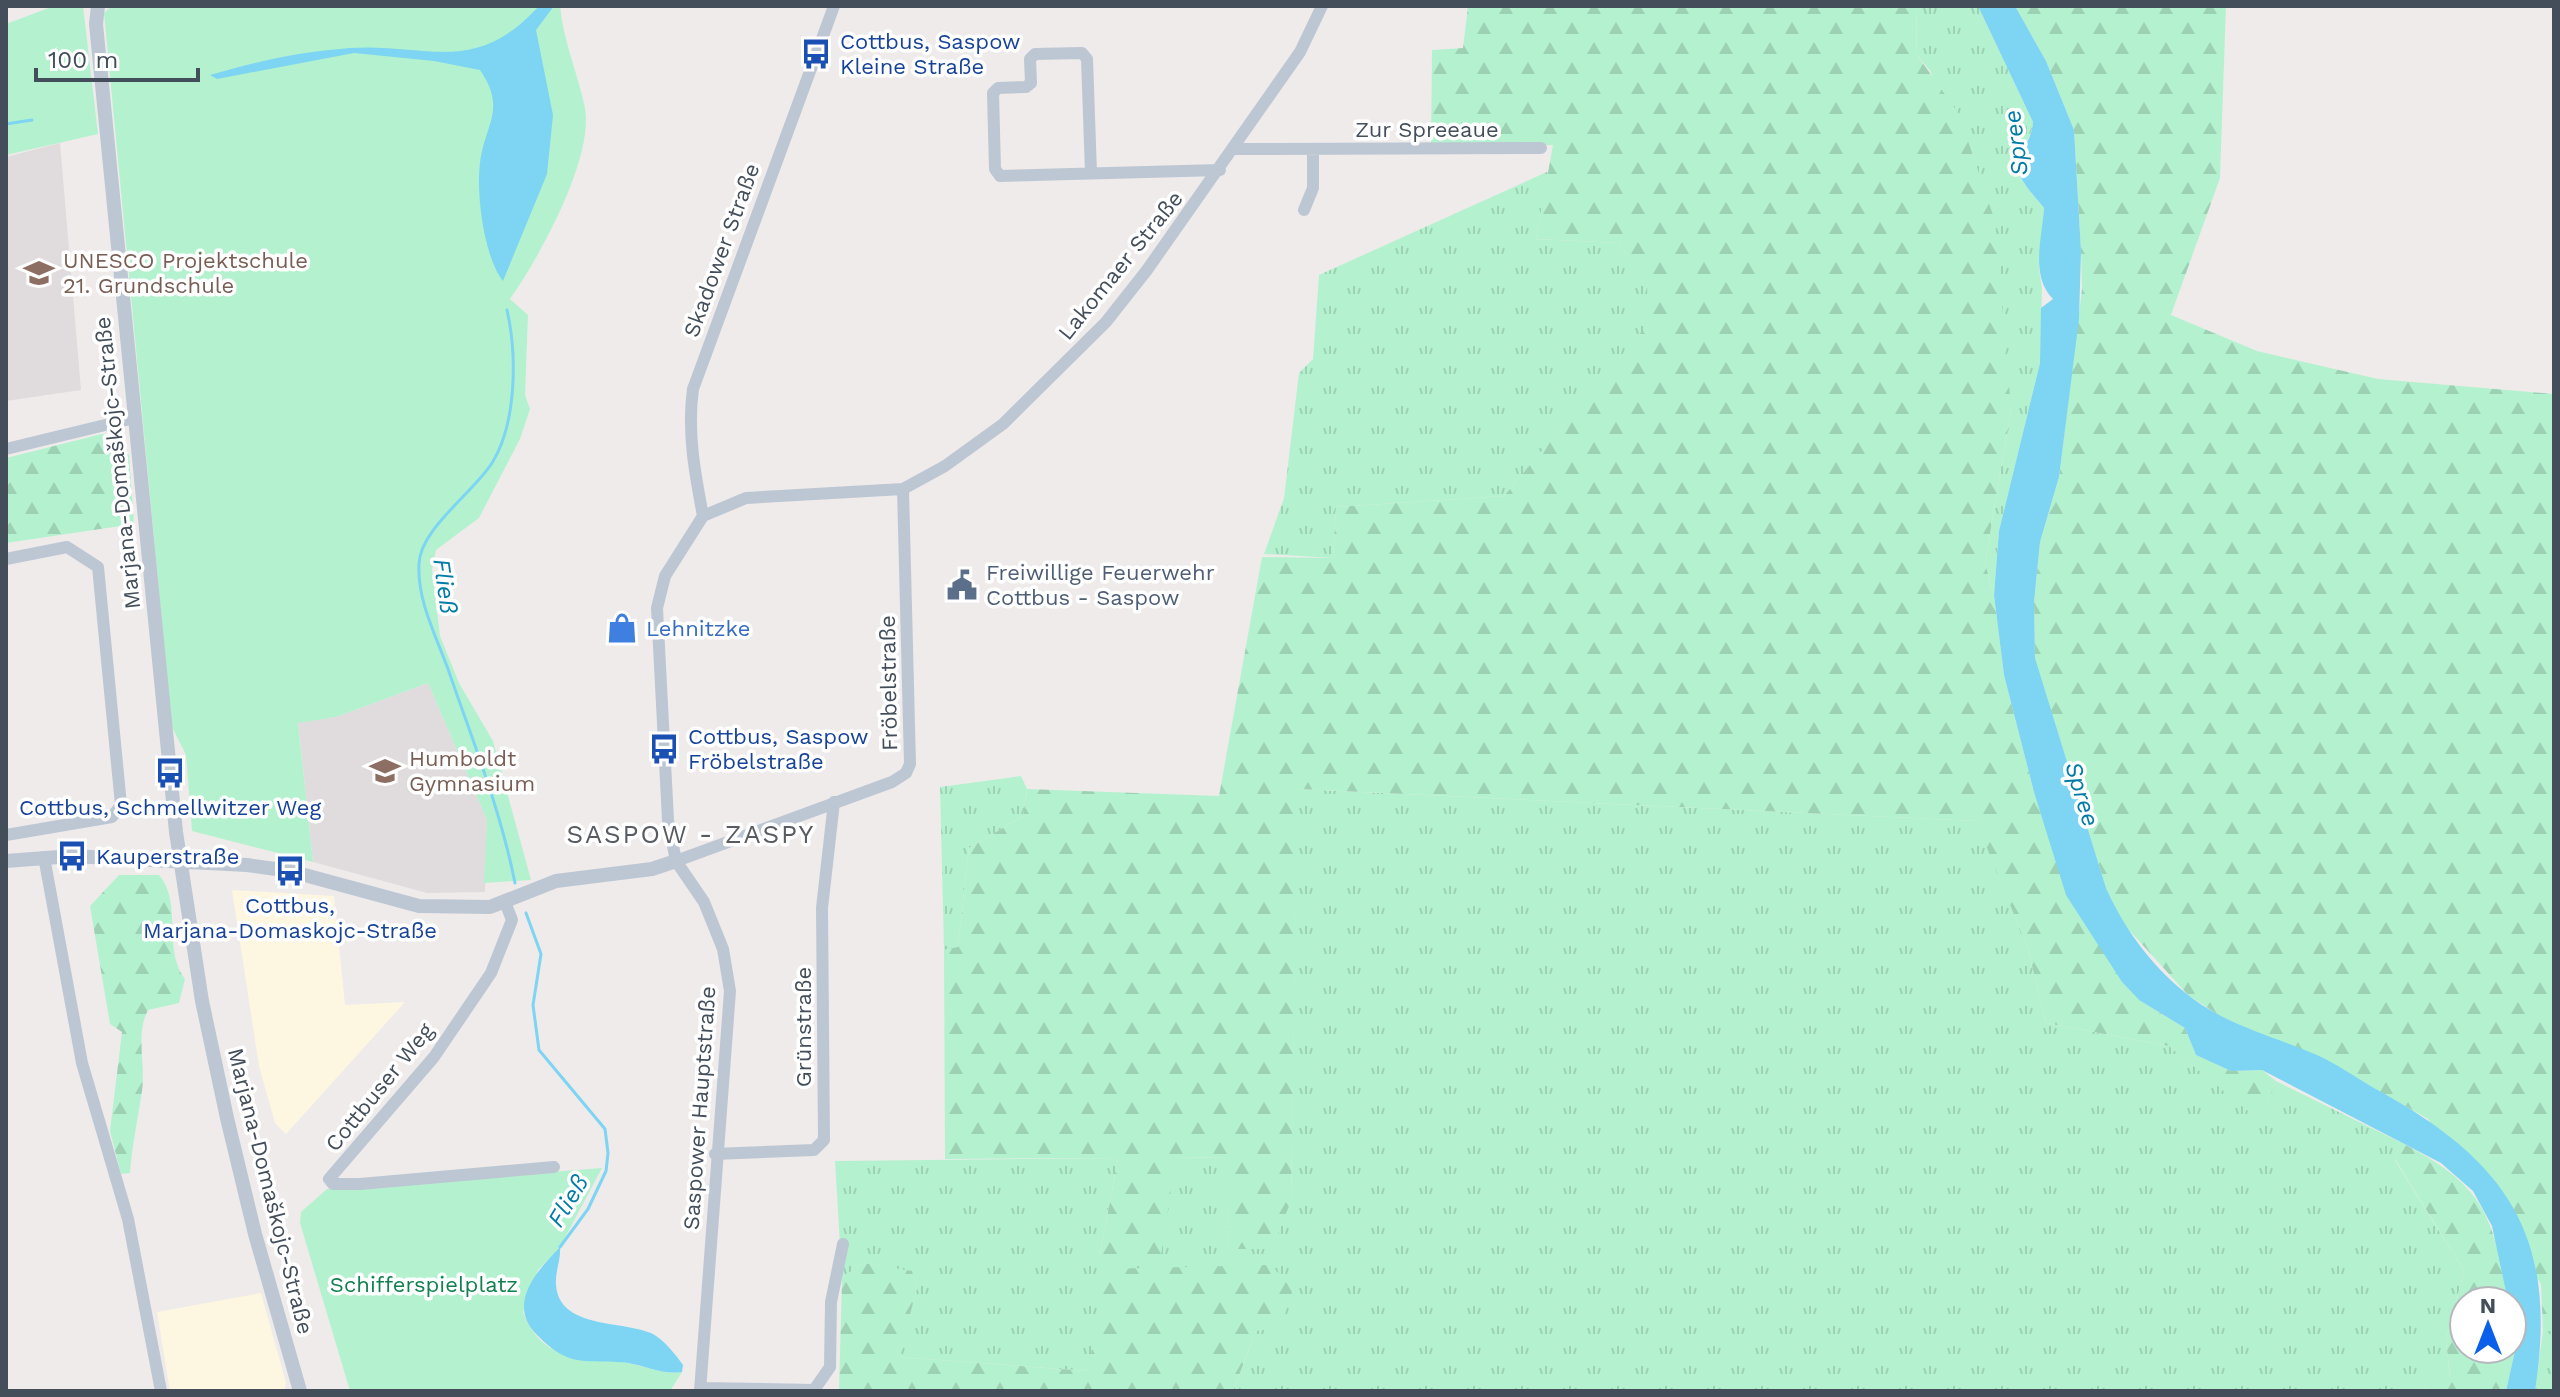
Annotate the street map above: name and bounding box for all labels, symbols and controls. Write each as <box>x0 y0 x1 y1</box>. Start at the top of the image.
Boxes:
place label: Cottbus, Saspow Kleine Straße <box>840 29 1020 79</box>
scale bar <box>36 32 198 82</box>
bus stop icon: Cottbus, Saspow Kleine Straße <box>799 37 833 71</box>
text: 100 m <box>48 46 118 74</box>
water label: Spree <box>1998 108 2034 178</box>
street label: Zur Spreeaue <box>1355 117 1499 142</box>
street label: Skadower Straße <box>678 160 764 340</box>
street label: Lakomaer Straße <box>1053 186 1188 345</box>
place label: UNESCO Projektschule 21. Grundschule <box>63 248 308 298</box>
school or university icon: UNESCO Projektschule 21. Grundschule <box>22 256 56 290</box>
street label: Marjana-Domaškojc-Straße <box>90 316 145 610</box>
water label: Fließ <box>427 557 463 615</box>
place label: Freiwillige Feuerwehr Cottbus - Saspow <box>986 560 1215 610</box>
public building icon: Freiwillige Feuerwehr Cottbus - Saspow <box>945 568 979 602</box>
shop icon: Lehnitzke <box>605 611 639 645</box>
street label: Fröbelstraße <box>875 615 902 751</box>
place label: Lehnitzke <box>646 616 750 641</box>
place label: Cottbus, Saspow Fröbelstraße <box>688 724 868 774</box>
bus stop icon: Cottbus, Saspow Fröbelstraße <box>647 732 681 766</box>
place label: Humboldt Gymnasium <box>409 746 535 796</box>
school or university icon: Humboldt Gymnasium <box>368 754 402 788</box>
bus stop icon: Cottbus, Schmellwitzer Weg <box>153 756 187 790</box>
water label: Spree <box>2059 758 2105 830</box>
place label: Cottbus, Schmellwitzer Weg <box>19 795 321 820</box>
district label: SASPOW - ZASPY <box>567 819 815 849</box>
bus stop icon: Kauperstraße <box>55 839 89 873</box>
place label: Kauperstraße <box>96 844 239 869</box>
bus stop icon: Cottbus, Marjana-Domaskojc-Straße <box>273 854 307 888</box>
place label: Cottbus, Marjana-Domaskojc-Straße <box>143 893 437 943</box>
street label: Grünstraße <box>791 967 816 1087</box>
street label: Saspower Hauptstraße <box>679 985 720 1231</box>
street label: Cottbuser Weg <box>320 1018 439 1156</box>
street label: Marjana-Domaškojc-Straße <box>223 1046 318 1337</box>
water label: Fließ <box>542 1170 594 1232</box>
park label: Schifferspielplatz <box>330 1272 518 1297</box>
north arrow <box>2448 1285 2528 1365</box>
text: N <box>2480 1293 2496 1318</box>

